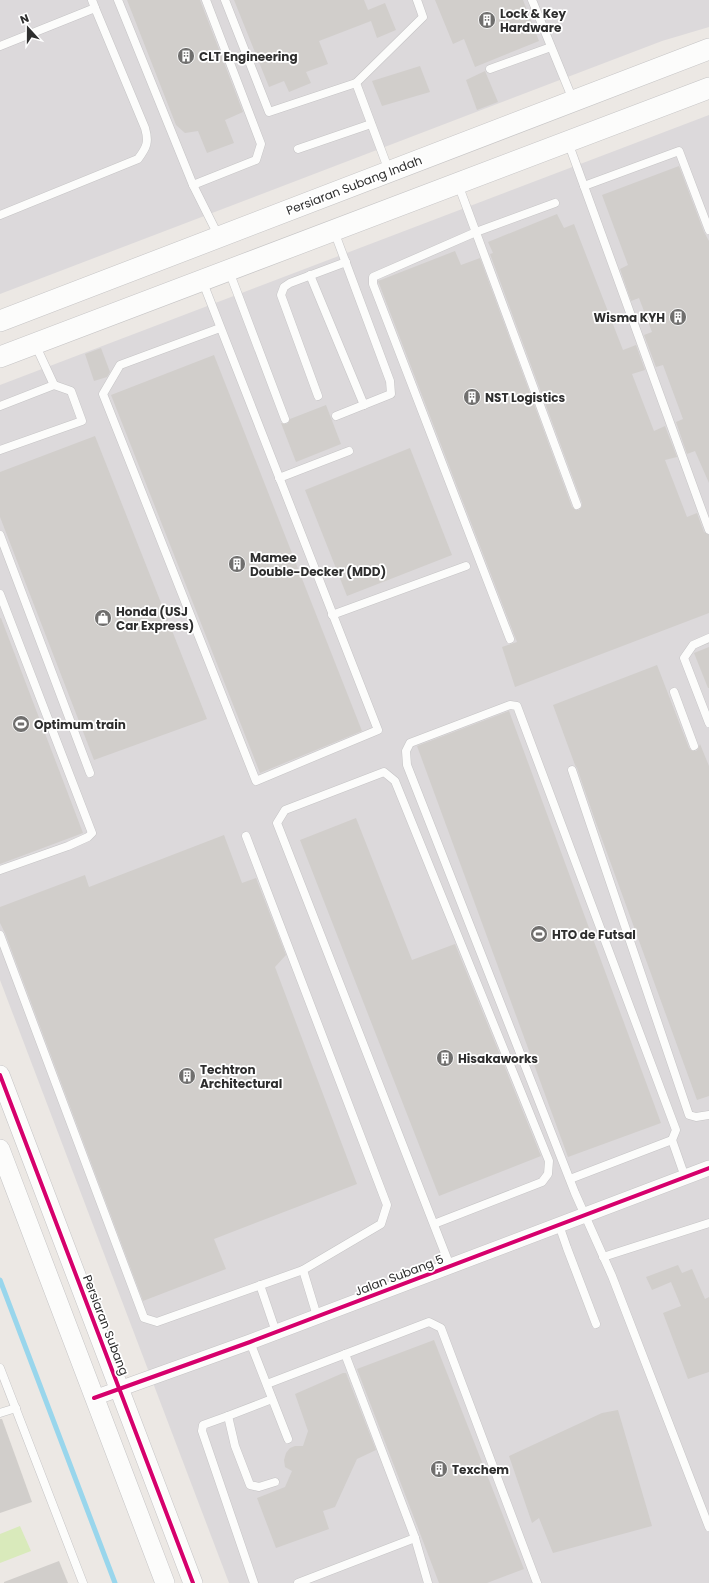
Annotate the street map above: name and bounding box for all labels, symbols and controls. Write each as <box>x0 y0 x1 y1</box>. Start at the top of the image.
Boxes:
place label: Lock & Key Hardware <box>500 5 566 36</box>
north arrow <box>8 8 48 48</box>
text: N <box>18 10 31 28</box>
building icon: Lock & Key Hardware <box>477 10 497 30</box>
building icon: CLT Engineering <box>176 46 196 66</box>
place label: CLT Engineering <box>199 48 298 65</box>
street label: Persiaran Subang Indah <box>284 151 424 219</box>
building icon: Wisma KYH <box>668 307 688 327</box>
place label: Wisma KYH <box>594 309 665 326</box>
building icon: NST Logistics <box>462 387 482 407</box>
place label: NST Logistics <box>485 389 565 406</box>
place label: Mamee Double-Decker (MDD) <box>250 549 386 580</box>
building icon: Mamee Double-Decker (MDD) <box>227 554 247 574</box>
place label: Honda (USJ Car Express) <box>116 603 194 634</box>
shop icon: Honda (USJ Car Express) <box>93 608 113 628</box>
sports icon: Optimum train <box>11 714 31 734</box>
place label: Optimum train <box>34 716 126 733</box>
sports icon: HTO de Futsal <box>529 924 549 944</box>
place label: HTO de Futsal <box>552 926 636 943</box>
building icon: Hisakaworks <box>435 1048 455 1068</box>
place label: Hisakaworks <box>458 1050 538 1067</box>
place label: Techtron Architectural <box>200 1061 282 1092</box>
building icon: Techtron Architectural <box>177 1066 197 1086</box>
street label: Jalan Subang 5 <box>352 1250 446 1300</box>
street label: Persiaran Subang <box>79 1272 133 1378</box>
building icon: Texchem <box>429 1459 449 1479</box>
place label: Texchem <box>452 1461 509 1478</box>

